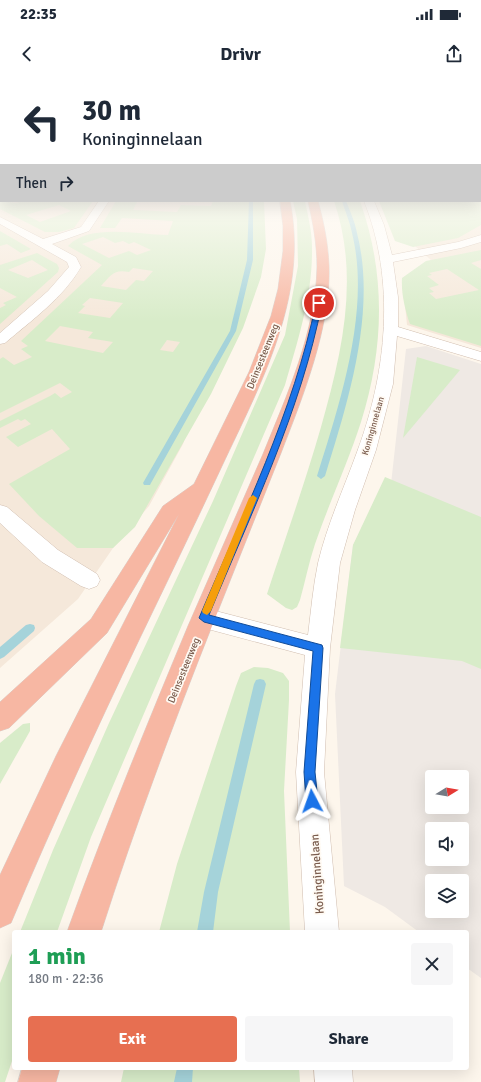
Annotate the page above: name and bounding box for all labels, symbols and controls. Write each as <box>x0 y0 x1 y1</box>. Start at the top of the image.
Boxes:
text: 22:35 <box>20 5 57 23</box>
icon: back <box>16 43 38 65</box>
text: Drivr <box>220 43 261 65</box>
icon: share <box>443 43 465 65</box>
text: 30 m <box>82 94 141 128</box>
icon: left <box>16 96 68 148</box>
text: Koninginnelaan <box>82 128 203 150</box>
icon: right <box>55 172 77 194</box>
text: Then <box>16 174 47 192</box>
pin <box>302 286 336 320</box>
icon: arrive <box>308 292 330 314</box>
street label: Deinsesteenweg <box>244 322 282 391</box>
street label: Koninginnelaan <box>360 396 387 457</box>
street label: Deinsesteenweg <box>165 636 203 705</box>
north arrow <box>425 770 469 814</box>
map controls <box>425 770 469 918</box>
position arrow <box>291 780 333 822</box>
button: sound <box>425 822 469 866</box>
street label: Koninginnelaan <box>307 833 328 915</box>
button: layers <box>425 874 469 918</box>
text: 1 min <box>28 941 86 971</box>
button: close <box>411 943 453 985</box>
text: 180 m · 22:36 <box>28 971 104 987</box>
button: Exit <box>28 1016 237 1062</box>
button: Share <box>245 1016 453 1062</box>

